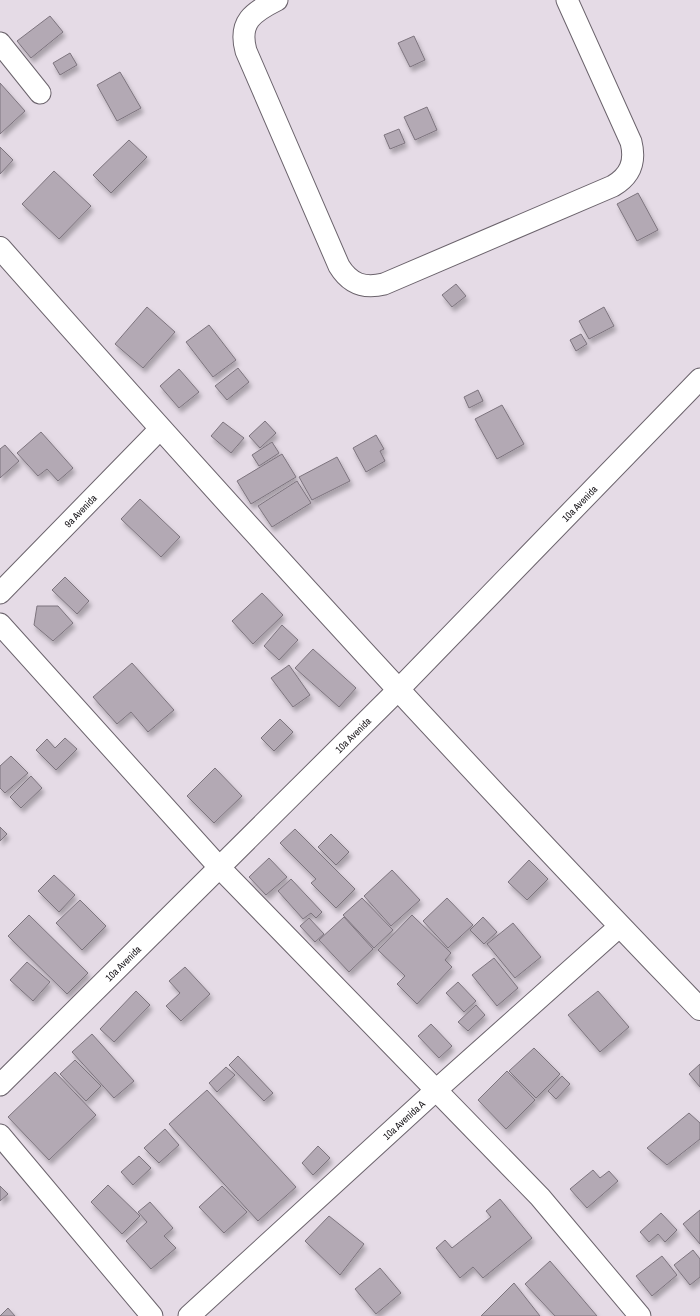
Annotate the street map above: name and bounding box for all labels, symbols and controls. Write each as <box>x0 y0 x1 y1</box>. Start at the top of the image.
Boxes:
street label: 10a Avenida <box>559 482 600 524</box>
street label: 9a Avenida <box>61 491 100 530</box>
street label: 10a Avenida <box>332 714 374 756</box>
street label: 10a Avenida <box>102 942 144 984</box>
street label: 10a Avenida A <box>380 1097 428 1142</box>

